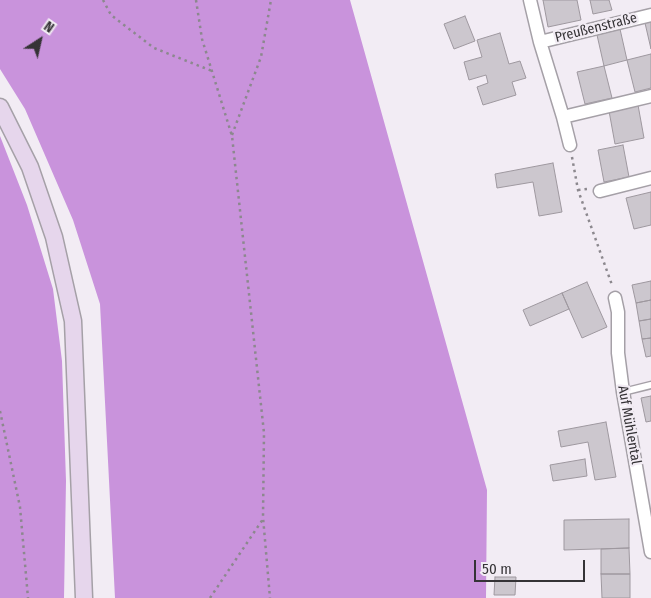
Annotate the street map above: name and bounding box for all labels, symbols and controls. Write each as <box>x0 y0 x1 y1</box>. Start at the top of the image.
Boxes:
street label: Preußenstraße <box>553 10 639 46</box>
north arrow <box>15 15 65 65</box>
text: N <box>41 18 57 37</box>
street label: Auf Mühlental <box>614 384 644 466</box>
scale bar <box>476 550 587 582</box>
text: 50 m <box>482 560 512 578</box>

